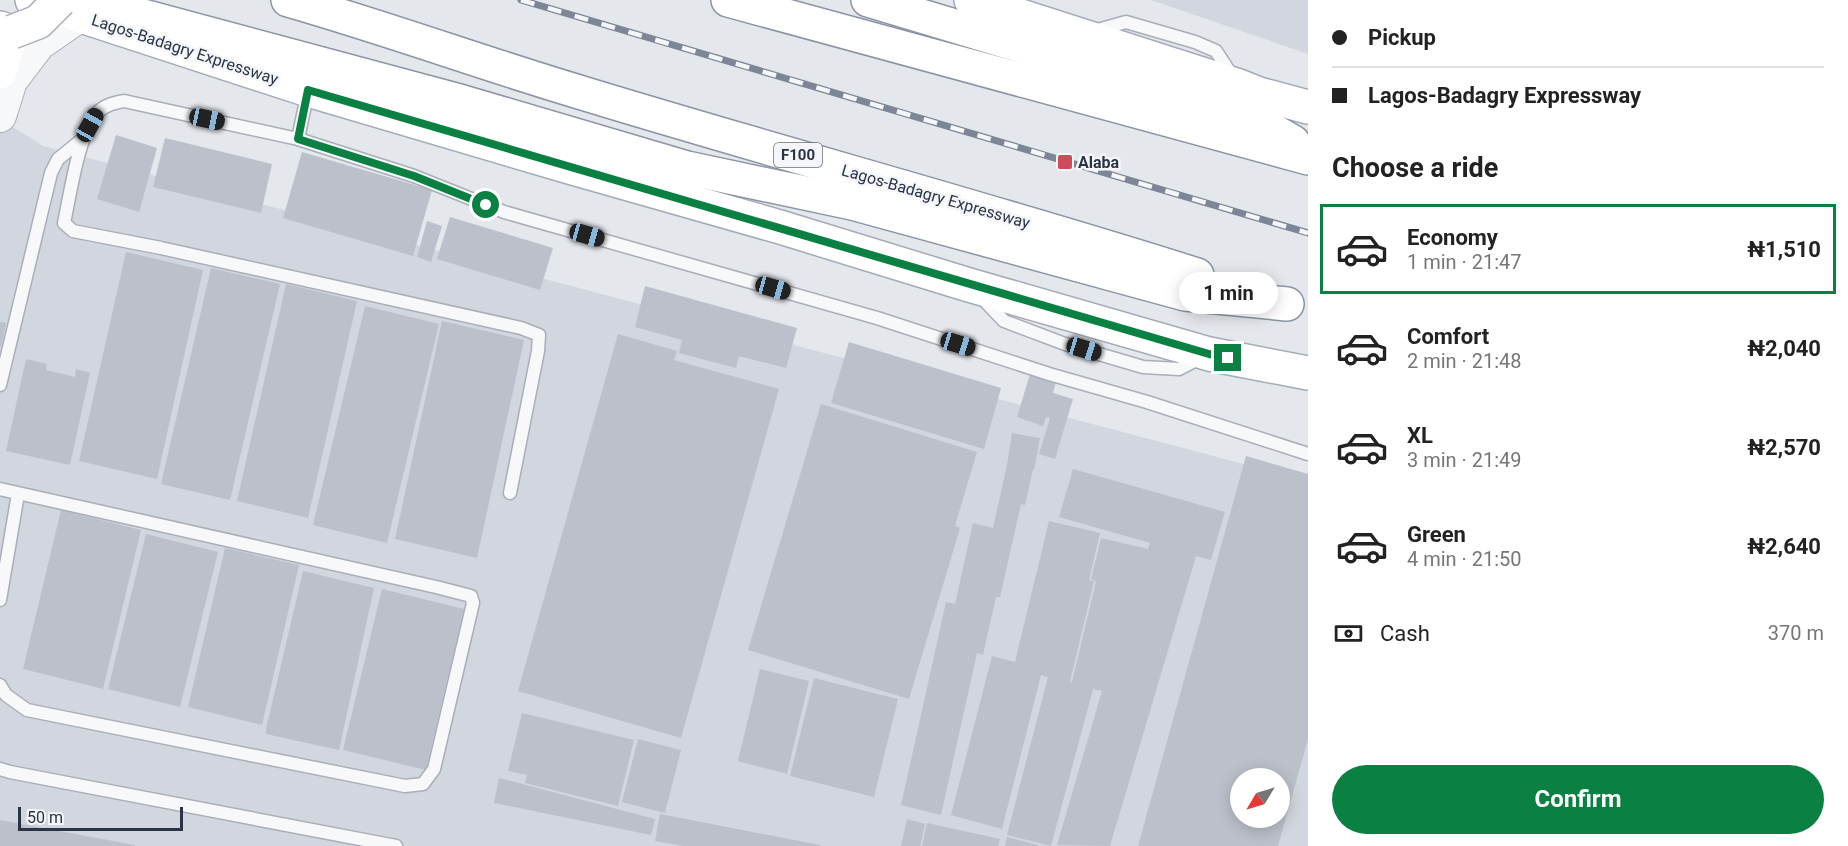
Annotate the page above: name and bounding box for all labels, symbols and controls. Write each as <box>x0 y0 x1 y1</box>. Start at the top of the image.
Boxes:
street label: Lagos-Badagry Expressway <box>89 10 281 89</box>
text: Pickup <box>1368 25 1436 50</box>
text: Lagos-Badagry Expressway <box>1368 83 1641 108</box>
car <box>73 105 107 145</box>
car <box>188 106 226 132</box>
road number: F100 <box>774 143 822 167</box>
text: Choose a ride <box>1332 152 1498 184</box>
marker: Alaba <box>1056 153 1074 171</box>
place label: Alaba <box>1078 153 1120 172</box>
street label: Lagos-Badagry Expressway <box>839 160 1033 233</box>
route start <box>472 191 499 218</box>
car <box>567 221 607 249</box>
icon: car <box>1335 222 1389 276</box>
text: Economy <box>1407 225 1498 250</box>
text: ₦1,510 <box>1747 237 1821 262</box>
text: 1 min · 21:47 <box>1407 250 1522 274</box>
callout: 1 min <box>1178 271 1278 313</box>
car <box>753 274 793 302</box>
text: 1 min <box>1203 281 1254 305</box>
icon: car <box>1335 321 1389 375</box>
text: Comfort <box>1407 324 1489 349</box>
car <box>938 330 978 358</box>
car <box>1064 335 1104 363</box>
text: ₦2,040 <box>1747 336 1821 361</box>
route end <box>1214 344 1241 371</box>
text: 2 min · 21:48 <box>1407 349 1522 373</box>
icon: car <box>1335 420 1389 474</box>
text: XL <box>1407 423 1433 448</box>
text: ₦2,570 <box>1747 435 1821 460</box>
text: 3 min · 21:49 <box>1407 448 1522 472</box>
icon: car <box>1335 519 1389 573</box>
text: Green <box>1407 522 1466 547</box>
text: ₦2,640 <box>1747 534 1821 559</box>
text: 4 min · 21:50 <box>1407 547 1522 571</box>
icon: cash <box>1332 617 1365 650</box>
text: Cash <box>1380 621 1430 646</box>
text: 370 m <box>1768 621 1824 645</box>
button: Confirm <box>1332 765 1824 834</box>
north arrow <box>1230 768 1290 828</box>
map controls <box>1230 768 1290 828</box>
scale bar <box>18 804 183 832</box>
text: 50 m <box>27 808 63 827</box>

